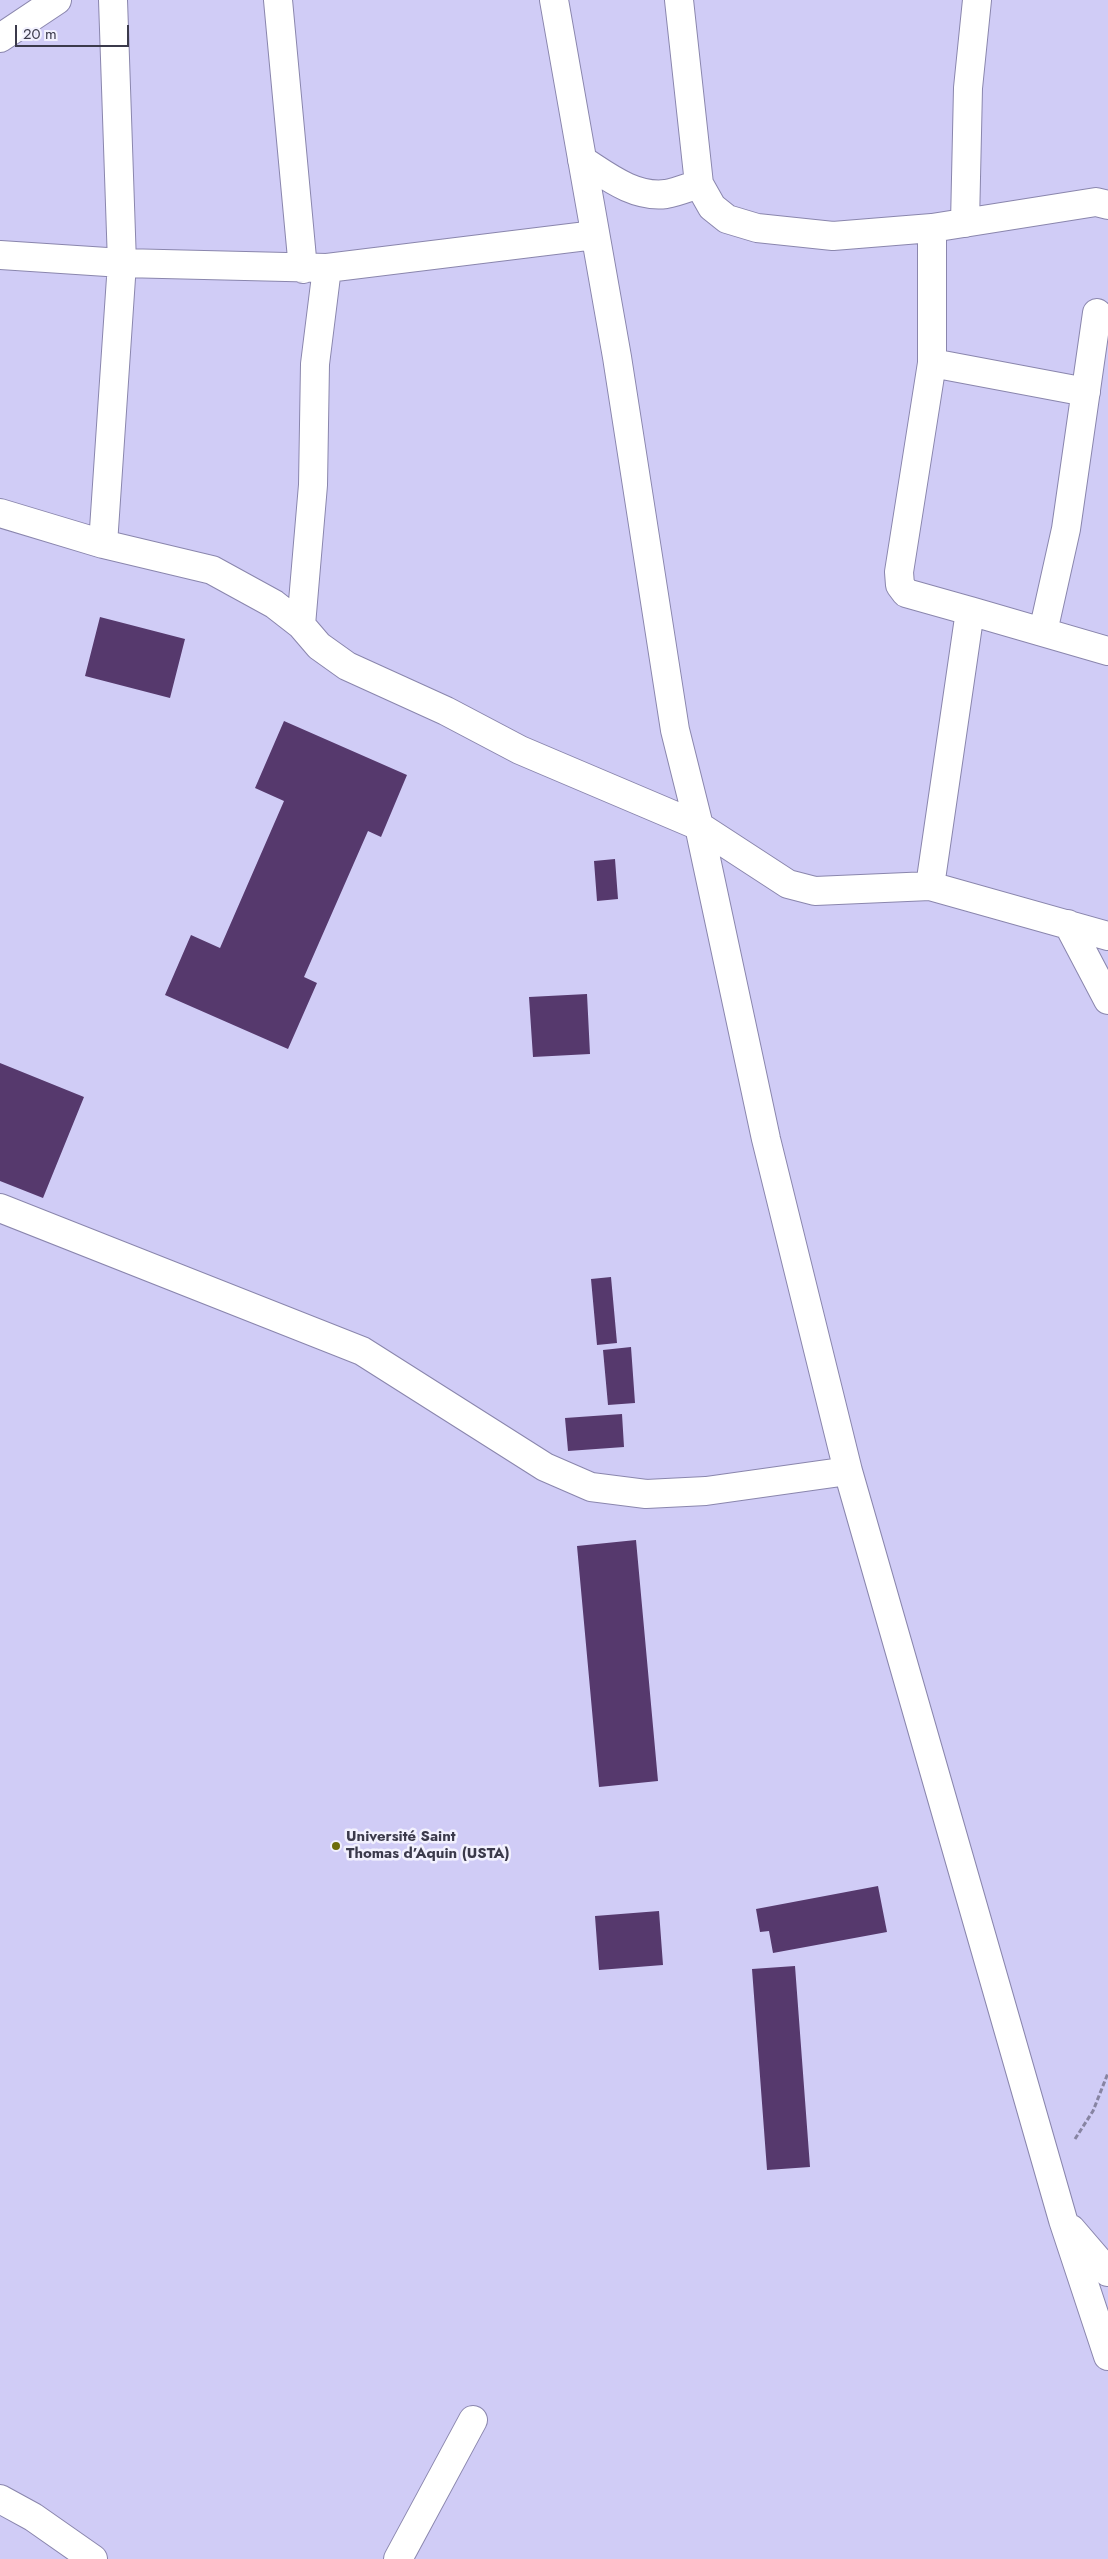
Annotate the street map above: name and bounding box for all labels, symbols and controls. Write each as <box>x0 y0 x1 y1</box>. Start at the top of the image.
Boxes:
scale bar <box>18 15 131 47</box>
text: 20 m <box>23 23 57 45</box>
place label: Université Saint Thomas d’Aquin (USTA) <box>346 1828 510 1863</box>
marker: Université Saint Thomas d’Aquin (USTA) <box>330 1840 342 1852</box>

